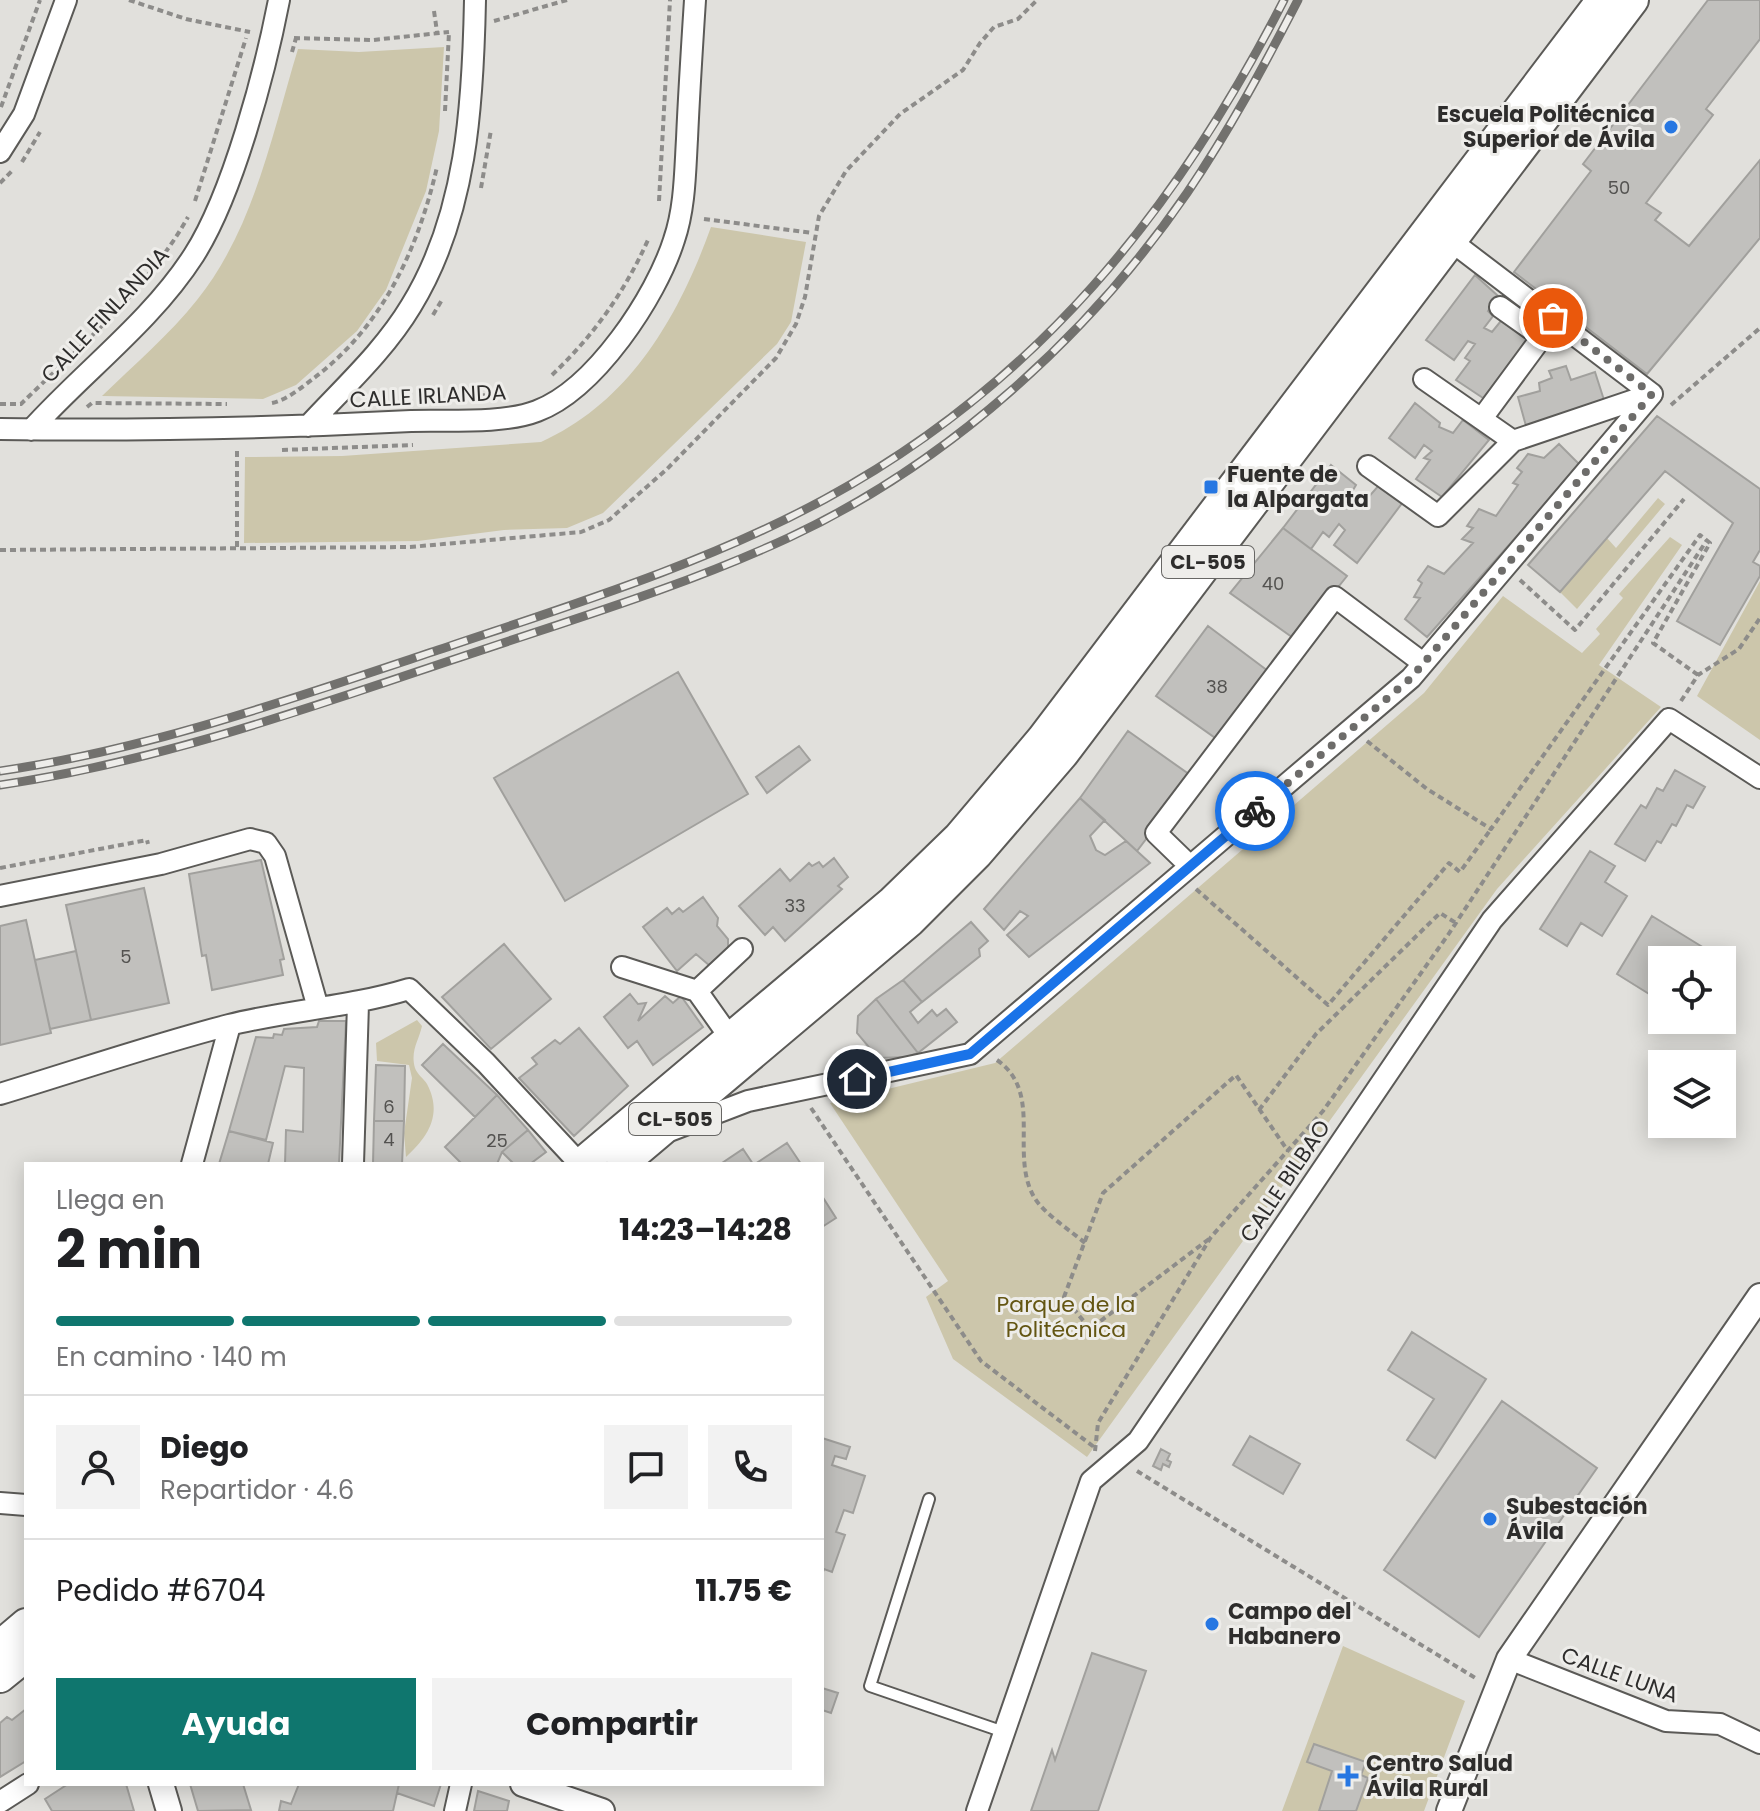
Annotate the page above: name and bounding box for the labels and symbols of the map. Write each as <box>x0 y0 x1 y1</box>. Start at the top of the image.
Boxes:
place label: Escuela Politécnica Superior de Ávila <box>1437 99 1655 155</box>
marker: Escuela Politécnica Superior de Ávila <box>1662 118 1680 136</box>
house number: 50 <box>1608 175 1630 200</box>
street label: CALLE FINLANDIA <box>34 240 176 390</box>
pin <box>1519 284 1587 352</box>
street label: CALLE IRLANDA <box>349 376 507 416</box>
place label: Fuente de la Alpargata <box>1227 459 1369 515</box>
marker: Fuente de la Alpargata <box>1202 478 1220 496</box>
road number: CL-505 <box>1162 546 1254 578</box>
house number: 40 <box>1262 571 1284 596</box>
house number: 38 <box>1206 674 1228 699</box>
courier <box>1215 771 1295 851</box>
house number: 33 <box>784 893 806 918</box>
house number: 5 <box>120 944 132 969</box>
pin <box>823 1045 891 1113</box>
house number: 6 <box>383 1094 395 1119</box>
road number: CL-505 <box>629 1103 721 1135</box>
street label: CALLE BILBAO <box>1232 1113 1338 1249</box>
house number: 4 <box>383 1127 395 1152</box>
house number: 25 <box>486 1128 508 1153</box>
park label: Parque de la Politécnica <box>997 1289 1135 1345</box>
place label: Subestación Ávila <box>1506 1491 1648 1547</box>
marker: Subestación Ávila <box>1481 1510 1499 1528</box>
place label: Campo del Habanero <box>1228 1596 1352 1652</box>
marker: Campo del Habanero <box>1203 1615 1221 1633</box>
street label: CALLE LUNA <box>1557 1639 1683 1711</box>
place label: Centro Salud Ávila Rural <box>1366 1748 1513 1804</box>
marker: Centro Salud Ávila Rural <box>1337 1765 1359 1787</box>

